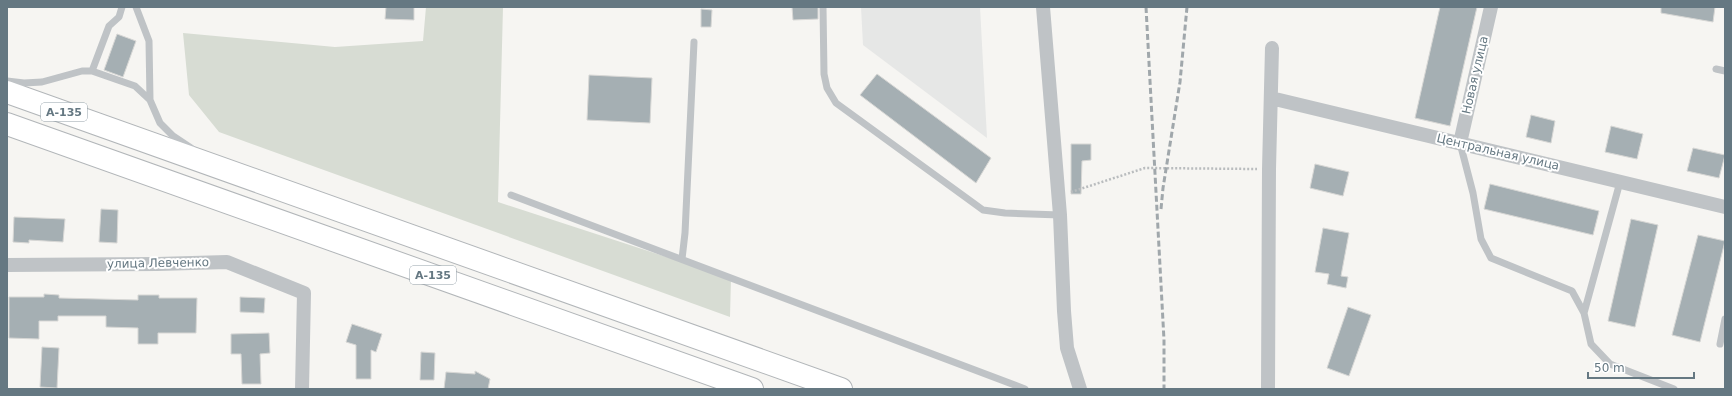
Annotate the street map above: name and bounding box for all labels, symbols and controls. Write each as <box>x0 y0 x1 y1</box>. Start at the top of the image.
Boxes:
street label: Новая улица <box>1459 34 1491 116</box>
road number: А-135 <box>41 103 87 121</box>
street label: Центральная улица <box>1435 131 1561 173</box>
street label: улица Левченко <box>107 255 209 271</box>
road number: А-135 <box>410 266 456 284</box>
scale bar <box>1588 354 1694 380</box>
text: 50 m <box>1594 361 1625 375</box>

